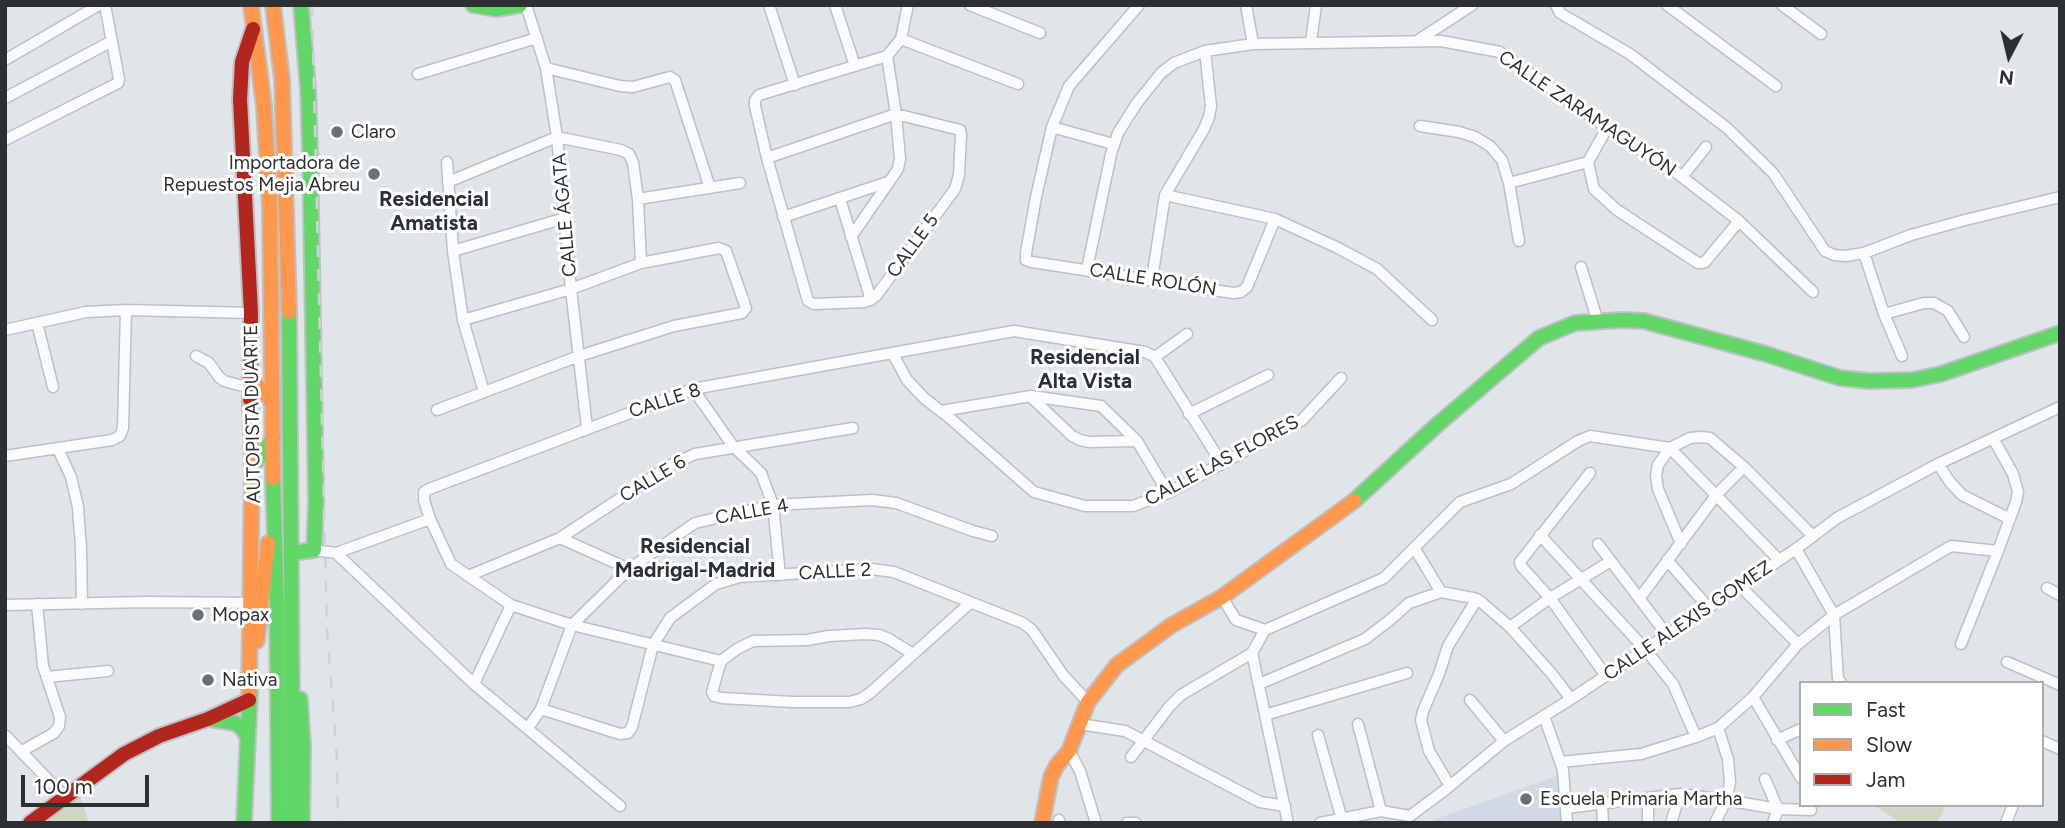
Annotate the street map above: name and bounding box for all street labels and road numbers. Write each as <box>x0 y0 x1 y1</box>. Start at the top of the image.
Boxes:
street label: CALLE ZARAMAGUYÓN <box>1494 46 1680 182</box>
street label: CALLE ÁGATA <box>548 152 582 278</box>
street label: CALLE 5 <box>882 210 944 282</box>
street label: CALLE ROLÓN <box>1088 259 1218 301</box>
street label: AUTOPISTA DUARTE <box>240 324 266 504</box>
street label: CALLE 8 <box>626 379 704 423</box>
street label: CALLE LAS FLORES <box>1141 411 1303 511</box>
street label: CALLE 6 <box>616 450 690 508</box>
street label: CALLE 4 <box>714 494 790 530</box>
street label: CALLE ALEXIS GOMEZ <box>1600 556 1776 686</box>
street label: CALLE 2 <box>798 559 872 585</box>

